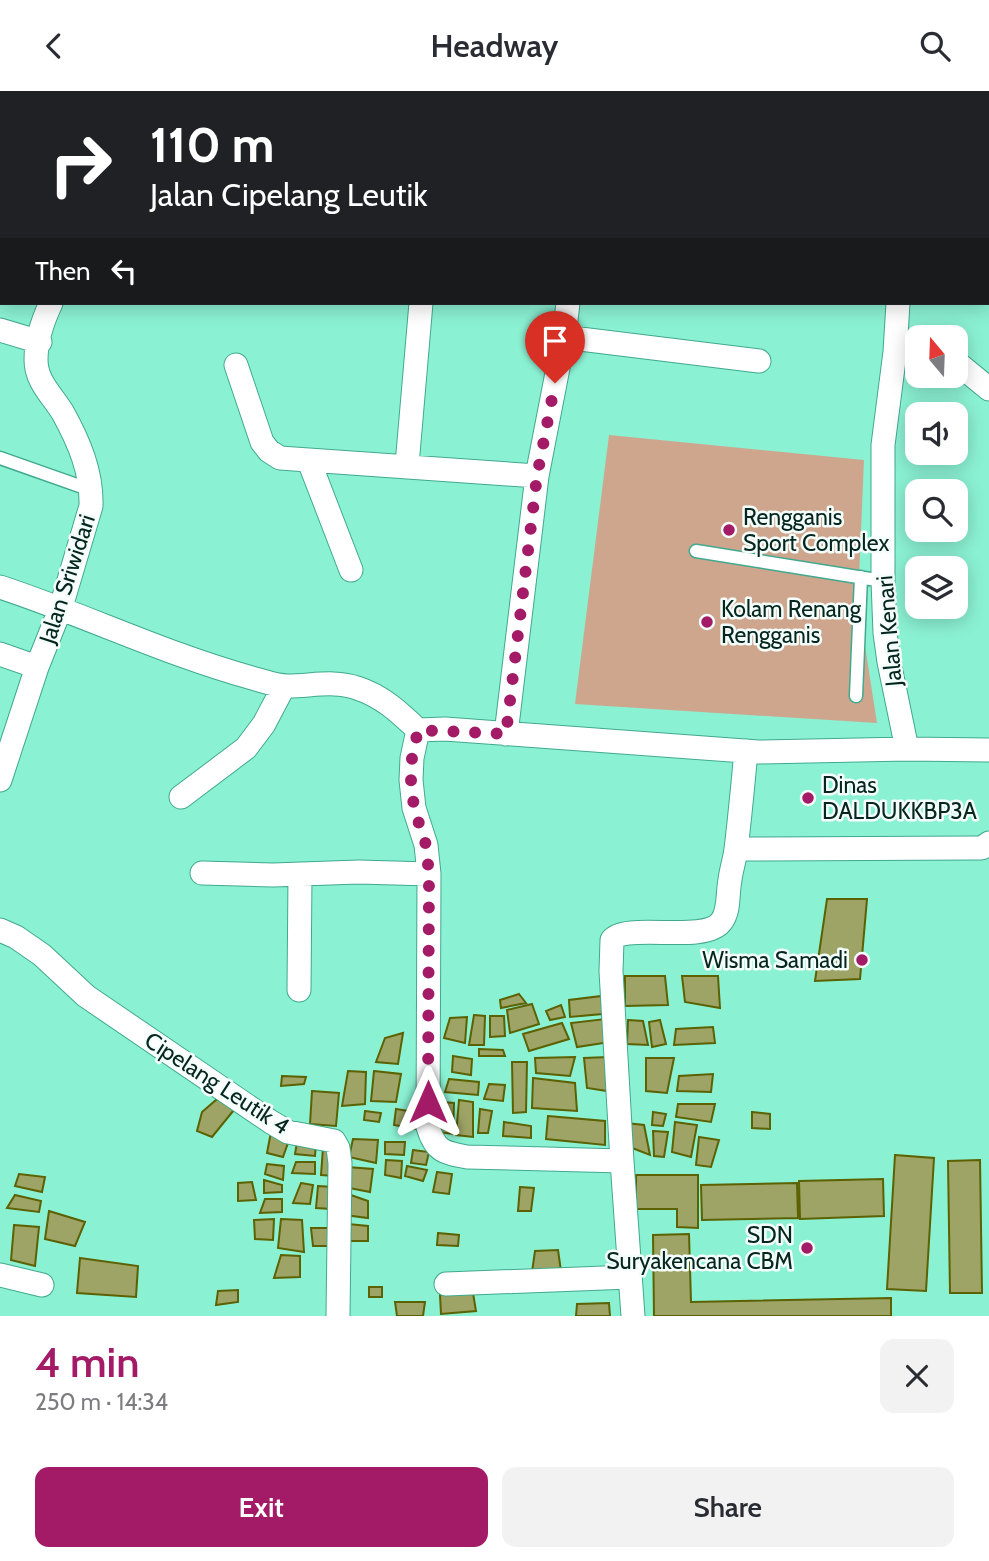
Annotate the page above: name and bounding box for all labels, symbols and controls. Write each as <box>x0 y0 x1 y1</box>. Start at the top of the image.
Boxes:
text: Headway <box>431 26 558 65</box>
icon: back <box>35 27 73 65</box>
icon: search <box>916 27 954 65</box>
text: 110 m <box>150 115 274 174</box>
icon: right <box>35 119 126 210</box>
text: Jalan Cipelang Leutik <box>150 175 428 214</box>
icon: left <box>105 252 143 290</box>
text: Then <box>35 255 91 287</box>
pin <box>525 311 585 383</box>
icon: arrive <box>536 322 574 360</box>
north arrow <box>905 325 968 389</box>
map controls <box>905 325 968 619</box>
button: sound <box>905 402 968 465</box>
button: search <box>905 479 968 542</box>
place label: Rengganis Sport Complex <box>743 503 889 557</box>
street label: Jalan Sriwidari <box>33 511 101 648</box>
marker: Rengganis Sport Complex <box>721 522 737 538</box>
button: layers <box>905 556 968 619</box>
street label: Jalan Kenari <box>870 574 908 689</box>
place label: Kolam Renang Rengganis <box>721 595 862 649</box>
marker: Kolam Renang Rengganis <box>699 614 715 630</box>
place label: Dinas DALDUKKBP3A <box>822 771 977 825</box>
marker: Dinas DALDUKKBP3A <box>800 790 816 806</box>
place label: Wisma Samadi <box>702 946 848 974</box>
marker: Wisma Samadi <box>854 952 870 968</box>
street label: Cipelang Leutik 4 <box>139 1026 295 1140</box>
position arrow <box>391 1065 465 1139</box>
place label: SDN Suryakencana CBM <box>606 1221 793 1275</box>
marker: SDN Suryakencana CBM <box>799 1240 815 1256</box>
text: 4 min <box>35 1336 139 1388</box>
button: close <box>880 1339 954 1413</box>
text: 250 m · 14:34 <box>35 1388 168 1416</box>
button: Exit <box>35 1467 488 1547</box>
button: Share <box>502 1467 954 1547</box>

